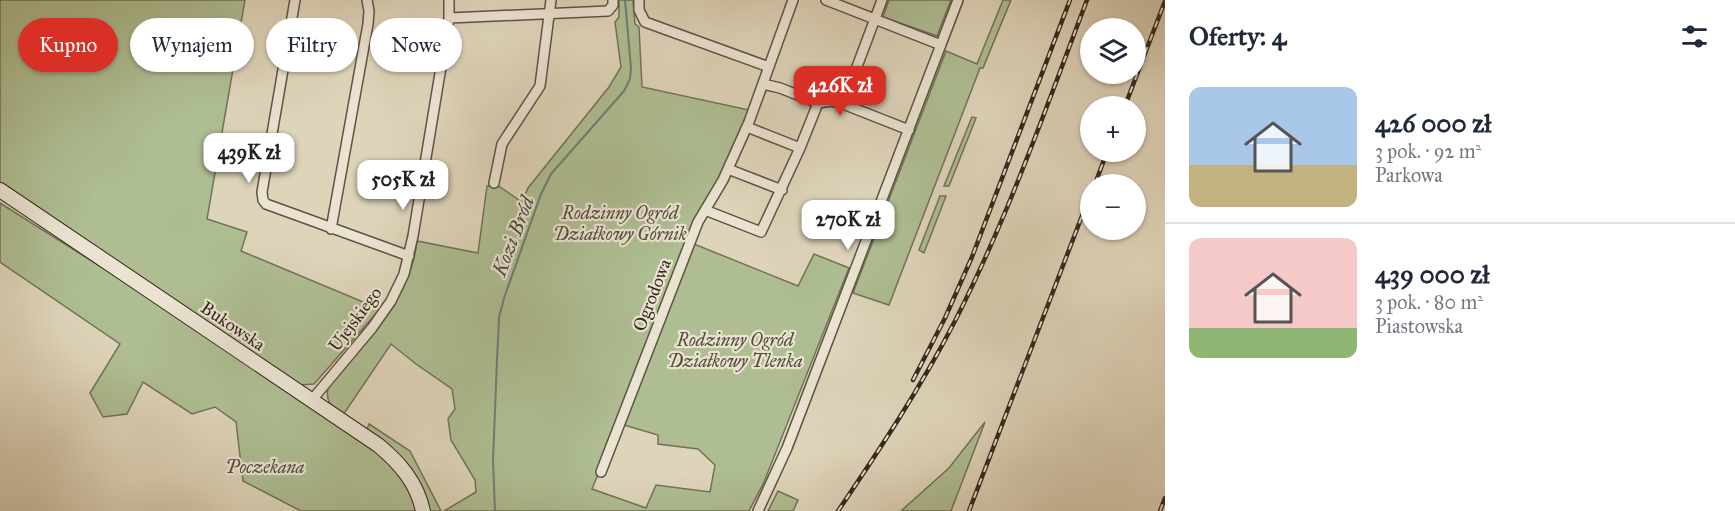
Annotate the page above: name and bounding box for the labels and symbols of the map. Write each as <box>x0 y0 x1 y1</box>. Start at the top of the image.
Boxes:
pin: 426K zł <box>785 66 895 117</box>
pin: 439K zł <box>194 133 304 184</box>
pin: 505K zł <box>348 160 458 211</box>
water label: Kozi Bród <box>487 191 540 280</box>
pin: 270K zł <box>793 200 903 251</box>
park label: Rodzinny Ogród Działkowy Górnik <box>553 202 687 245</box>
street label: Ogrodowa <box>628 255 677 335</box>
street label: Ujejskiego <box>324 282 387 356</box>
street label: Bukowska <box>197 296 270 356</box>
park label: Rodzinny Ogród Działkowy Tlenka <box>667 329 803 372</box>
park label: Poczekana <box>226 456 305 478</box>

